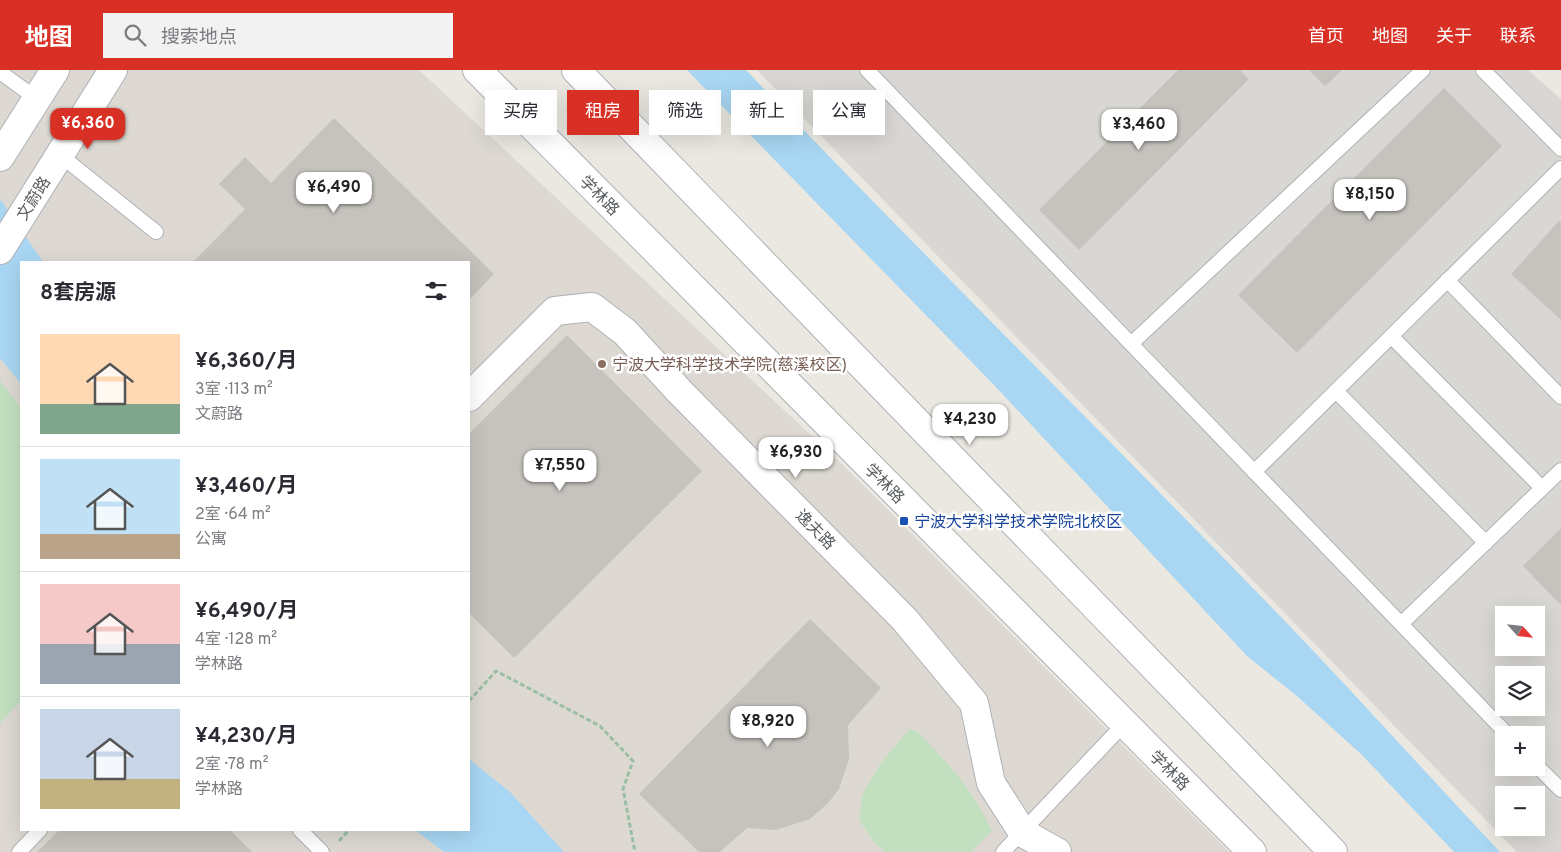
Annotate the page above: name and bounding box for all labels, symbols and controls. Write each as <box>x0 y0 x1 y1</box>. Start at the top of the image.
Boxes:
search box <box>103 13 453 58</box>
icon: search <box>121 21 149 49</box>
text: 地图 <box>25 24 73 54</box>
text: 搜索地点 <box>161 26 237 50</box>
text: 首页 <box>1308 26 1344 49</box>
text: 地图 <box>1372 26 1408 49</box>
text: 关于 <box>1436 26 1472 49</box>
text: 联系 <box>1500 26 1536 49</box>
chip: 买房 <box>485 90 557 135</box>
chip: 租房 <box>567 90 639 135</box>
chip: 筛选 <box>649 90 721 135</box>
chip: 新上 <box>731 90 803 135</box>
chip: 公寓 <box>813 90 885 135</box>
pin: ¥6,360 <box>47 108 129 150</box>
pin: ¥3,460 <box>1098 108 1180 151</box>
text: ¥6,360 <box>61 114 115 134</box>
text: ¥3,460 <box>1112 115 1166 135</box>
pin: ¥6,490 <box>293 172 375 214</box>
street label: 学林路 <box>575 172 623 220</box>
street label: 文蔚路 <box>13 173 56 225</box>
text: ¥6,490 <box>307 178 361 198</box>
pin: ¥8,150 <box>1329 178 1411 221</box>
text: ¥8,150 <box>1345 185 1395 205</box>
icon: filters <box>422 277 450 305</box>
text: 8套房源 <box>40 280 116 307</box>
text: ¥6,360/月 <box>195 348 297 375</box>
icon: home <box>80 354 140 414</box>
place label: 宁波大学科学技术学院(慈溪校区) <box>612 356 847 376</box>
marker: 宁波大学科学技术学院(慈溪校区) <box>596 358 608 370</box>
text: 3室 · 113 m² <box>195 380 273 400</box>
pin: ¥4,230 <box>929 404 1011 446</box>
text: 文蔚路 <box>195 405 243 425</box>
text: ¥4,230 <box>943 410 997 430</box>
pin: ¥6,930 <box>755 436 837 479</box>
text: ¥6,930 <box>769 443 823 463</box>
pin: ¥7,550 <box>519 450 601 492</box>
text: ¥7,550 <box>535 456 585 476</box>
street label: 学林路 <box>860 460 908 508</box>
text: ¥3,460/月 <box>195 473 297 500</box>
icon: home <box>80 479 140 539</box>
text: 2室 · 64 m² <box>195 505 271 525</box>
street label: 逸夫路 <box>791 506 839 554</box>
place label: 宁波大学科学技术学院北校区 <box>914 513 1122 533</box>
marker: 宁波大学科学技术学院北校区 <box>898 515 910 527</box>
text: 公寓 <box>195 530 227 550</box>
text: ¥6,490/月 <box>195 598 298 625</box>
icon: home <box>80 604 140 664</box>
north arrow <box>1495 606 1545 656</box>
map controls <box>1495 606 1545 836</box>
text: 4室 · 128 m² <box>195 630 277 650</box>
text: 学林路 <box>195 655 243 675</box>
button: layers <box>1495 666 1545 716</box>
pin: ¥8,920 <box>727 706 809 748</box>
text: ¥8,920 <box>741 712 795 732</box>
text: ¥4,230/月 <box>195 723 297 750</box>
button: + <box>1495 726 1545 776</box>
icon: home <box>80 729 140 789</box>
street label: 学林路 <box>1145 747 1193 795</box>
text: 2室 · 78 m² <box>195 755 268 775</box>
text: 学林路 <box>195 780 243 800</box>
button: − <box>1495 786 1545 836</box>

